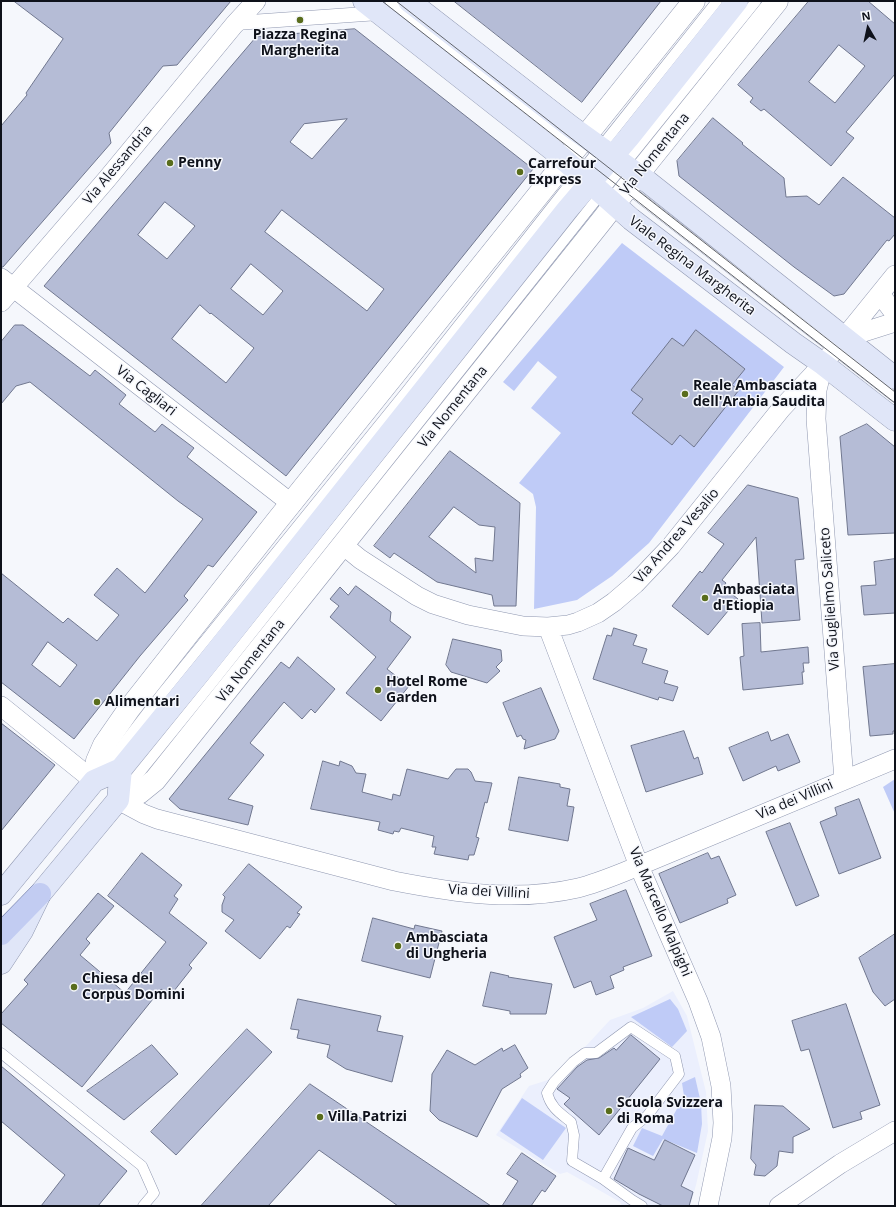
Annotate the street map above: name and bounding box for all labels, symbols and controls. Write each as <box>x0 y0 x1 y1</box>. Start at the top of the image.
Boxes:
north arrow <box>848 8 888 48</box>
text: N <box>860 8 872 24</box>
marker: Piazza Regina Margherita <box>295 15 305 25</box>
place label: Piazza Regina Margherita <box>253 27 347 60</box>
street label: Via Nomentana <box>617 110 693 198</box>
street label: Via Alessandria <box>80 122 156 208</box>
place label: Penny <box>178 155 221 171</box>
place label: Carrefour Express <box>528 156 596 188</box>
marker: Penny <box>165 158 175 168</box>
marker: Carrefour Express <box>515 167 525 177</box>
street label: Viale Regina Margherita <box>625 213 759 319</box>
street label: Via Cagliari <box>113 362 179 420</box>
street label: Via Nomentana <box>415 363 491 451</box>
place label: Reale Ambasciata dell'Arabia Saudita <box>693 378 825 410</box>
marker: Reale Ambasciata dell'Arabia Saudita <box>680 389 690 399</box>
street label: Via Andrea Vesalio <box>631 485 723 587</box>
street label: Via Guglielmo Saliceto <box>817 527 843 671</box>
place label: Ambasciata d'Etiopia <box>713 582 795 614</box>
marker: Ambasciata d'Etiopia <box>700 593 710 603</box>
street label: Via Nomentana <box>213 616 289 706</box>
place label: Hotel Rome Garden <box>386 674 468 706</box>
marker: Hotel Rome Garden <box>373 685 383 695</box>
place label: Alimentari <box>105 694 180 710</box>
marker: Alimentari <box>92 697 102 707</box>
street label: Via dei Villini <box>754 776 836 824</box>
street label: Via Marcello Malpighi <box>625 845 695 979</box>
street label: Via dei Villini <box>448 881 530 903</box>
place label: Ambasciata di Ungheria <box>406 930 488 962</box>
marker: Ambasciata di Ungheria <box>393 941 403 951</box>
place label: Chiesa del Corpus Domini <box>82 971 185 1004</box>
marker: Chiesa del Corpus Domini <box>69 982 79 992</box>
place label: Scuola Svizzera di Roma <box>617 1095 723 1128</box>
marker: Scuola Svizzera di Roma <box>604 1106 614 1116</box>
place label: Villa Patrizi <box>328 1109 407 1125</box>
marker: Villa Patrizi <box>315 1112 325 1122</box>

